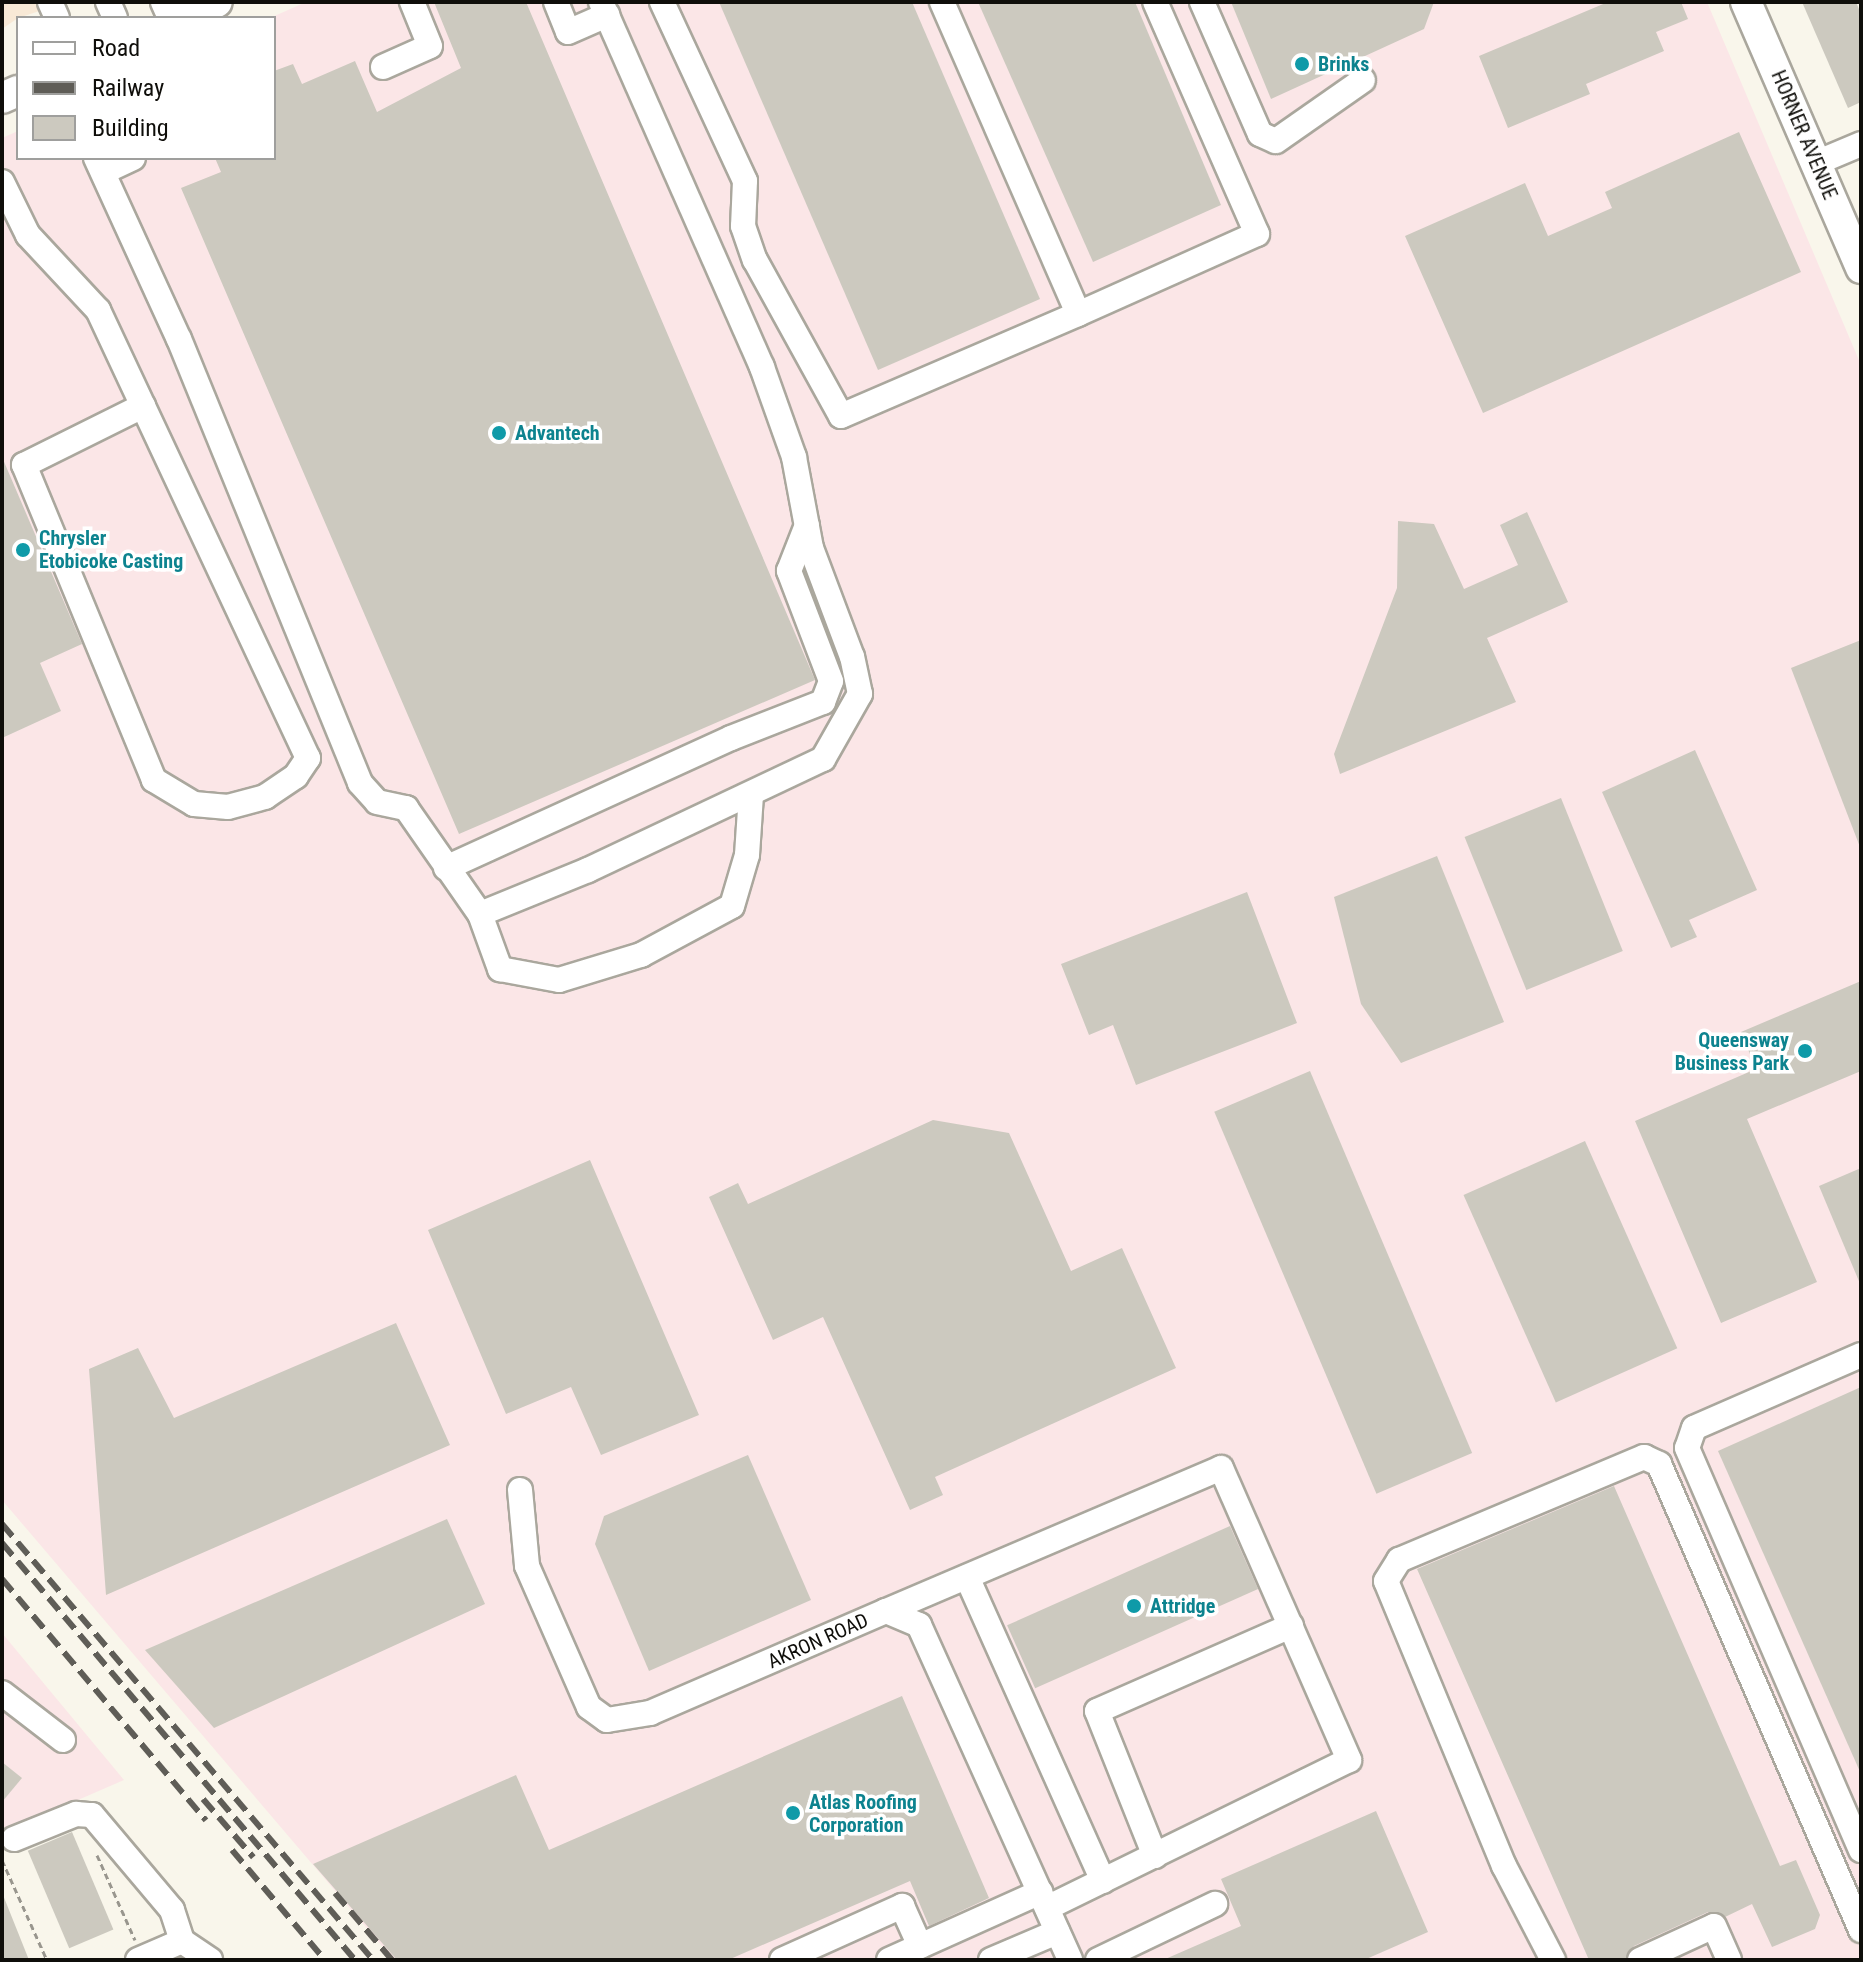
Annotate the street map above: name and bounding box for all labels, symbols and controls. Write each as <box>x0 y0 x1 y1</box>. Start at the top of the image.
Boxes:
legend <box>16 16 276 160</box>
text: Road <box>92 34 140 62</box>
place label: Brinks <box>1318 52 1369 76</box>
marker: Brinks <box>1293 55 1311 73</box>
street label: HORNER AVENUE <box>1766 67 1842 203</box>
text: Railway <box>92 74 164 102</box>
text: Building <box>92 114 169 142</box>
place label: Advantech <box>515 421 600 445</box>
marker: Advantech <box>490 424 508 442</box>
place label: Chrysler Etobicoke Casting <box>39 526 183 573</box>
marker: Chrysler Etobicoke Casting <box>14 541 32 559</box>
place label: Queensway Business Park <box>1675 1028 1789 1075</box>
marker: Queensway Business Park <box>1796 1042 1814 1060</box>
place label: Attridge <box>1150 1594 1215 1618</box>
marker: Attridge <box>1125 1597 1143 1615</box>
street label: AKRON ROAD <box>764 1608 872 1674</box>
place label: Atlas Roofing Corporation <box>809 1790 917 1837</box>
marker: Atlas Roofing Corporation <box>784 1804 802 1822</box>

